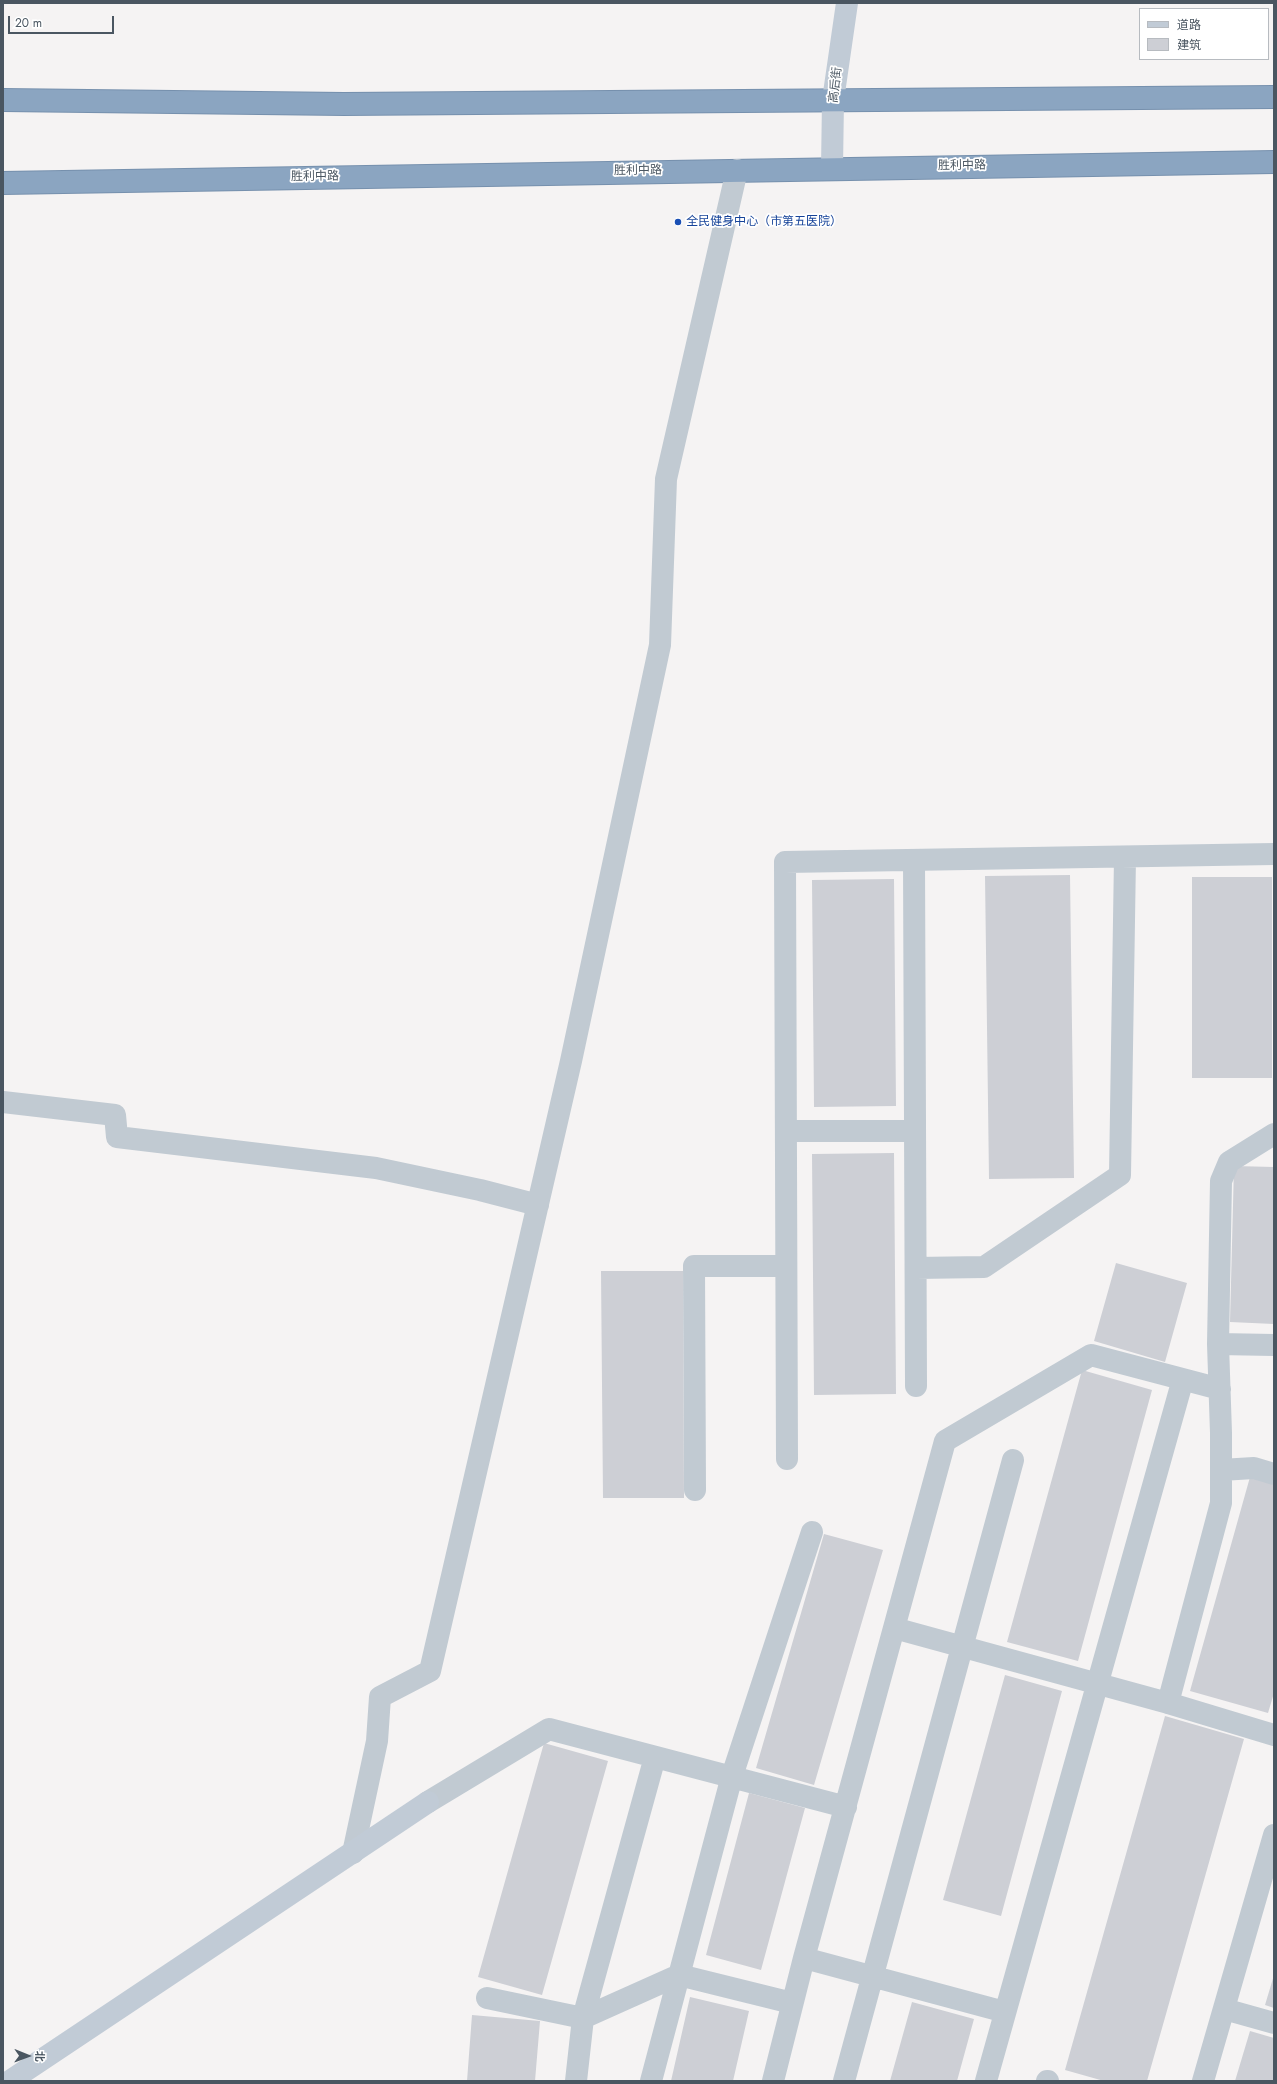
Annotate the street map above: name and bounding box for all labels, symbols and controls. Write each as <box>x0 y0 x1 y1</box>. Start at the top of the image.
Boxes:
scale bar <box>10 8 116 34</box>
legend <box>1139 8 1269 60</box>
text: 20 m <box>15 14 42 32</box>
text: 道路 <box>1177 16 1201 34</box>
text: 建筑 <box>1177 36 1201 54</box>
street label: 高后街 <box>827 66 845 104</box>
street label: 胜利中路 <box>938 158 986 174</box>
street label: 胜利中路 <box>614 163 662 179</box>
street label: 胜利中路 <box>291 169 339 185</box>
place label: 全民健身中心（市第五医院） <box>686 215 842 229</box>
marker: 全民健身中心（市第五医院） <box>673 217 683 227</box>
north arrow <box>8 2036 48 2076</box>
text: 北 <box>32 2051 48 2062</box>

